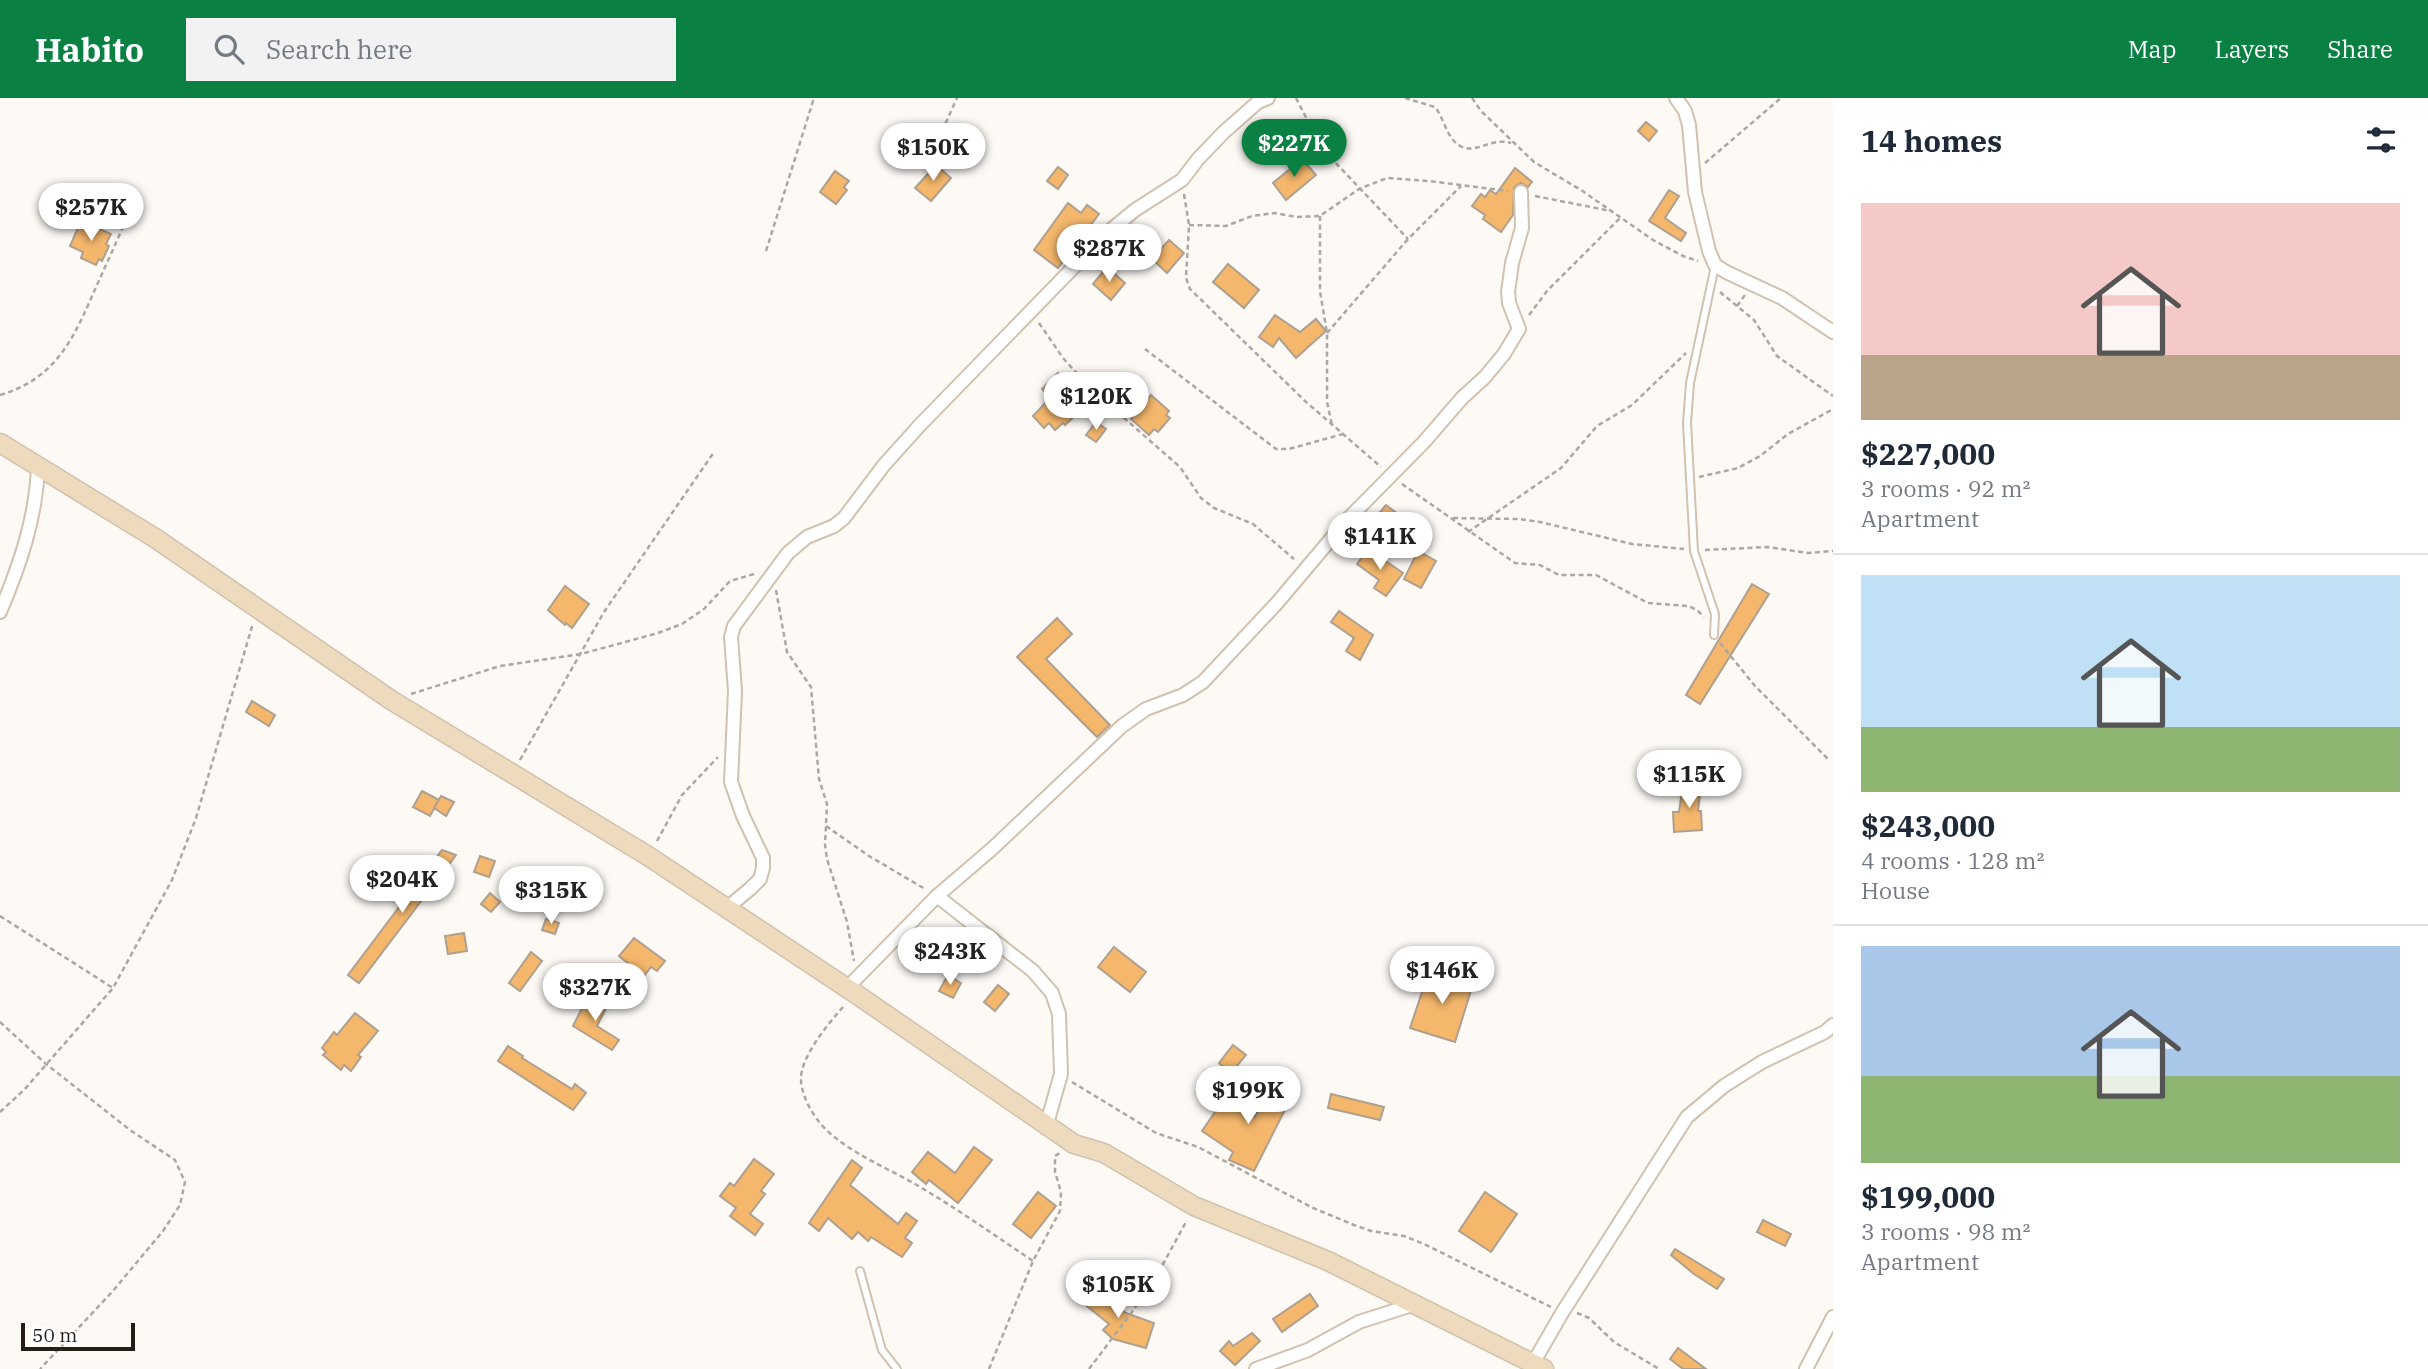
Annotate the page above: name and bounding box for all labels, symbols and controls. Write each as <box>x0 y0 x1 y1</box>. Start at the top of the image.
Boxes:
search box <box>186 18 676 81</box>
text: Habito <box>35 28 144 71</box>
icon: search <box>210 30 248 68</box>
text: Search here <box>266 32 412 66</box>
text: Map <box>2128 33 2176 65</box>
text: Layers <box>2214 33 2289 65</box>
text: Share <box>2327 33 2393 65</box>
pin: $227K <box>1245 120 1343 179</box>
text: 14 homes <box>1861 121 2002 160</box>
icon: filters <box>2362 121 2400 159</box>
pin: $150K <box>884 123 982 183</box>
text: $227K <box>1258 127 1330 157</box>
text: $150K <box>897 131 969 161</box>
pin: $257K <box>42 184 140 243</box>
text: $257K <box>55 191 127 221</box>
pin: $287K <box>1060 225 1158 284</box>
text: $287K <box>1073 232 1145 262</box>
icon: home <box>2068 248 2194 374</box>
pin: $120K <box>1047 372 1145 432</box>
text: $120K <box>1060 380 1132 410</box>
text: $227,000 <box>1861 434 1995 473</box>
text: 3 rooms · 92 m² <box>1861 473 2031 503</box>
text: Apartment <box>1861 503 1979 533</box>
pin: $141K <box>1331 512 1429 572</box>
text: $141K <box>1344 520 1416 550</box>
icon: home <box>2068 620 2194 746</box>
pin: $115K <box>1640 750 1738 810</box>
text: $115K <box>1653 758 1725 788</box>
text: $243,000 <box>1861 806 1995 845</box>
text: 4 rooms · 128 m² <box>1861 845 2044 875</box>
pin: $204K <box>353 856 451 915</box>
text: $204K <box>366 863 438 893</box>
pin: $315K <box>502 866 600 926</box>
text: $315K <box>515 874 587 904</box>
text: House <box>1861 875 1930 905</box>
pin: $243K <box>901 928 999 987</box>
text: $243K <box>914 935 986 965</box>
pin: $146K <box>1393 946 1491 1006</box>
text: $146K <box>1406 954 1478 984</box>
pin: $327K <box>546 964 644 1023</box>
text: $327K <box>559 971 631 1001</box>
icon: home <box>2068 991 2194 1117</box>
pin: $199K <box>1199 1066 1297 1126</box>
text: $199K <box>1212 1074 1284 1104</box>
text: $199,000 <box>1861 1177 1995 1216</box>
text: 3 rooms · 98 m² <box>1861 1216 2031 1246</box>
text: Apartment <box>1861 1246 1979 1276</box>
pin: $105K <box>1069 1260 1167 1320</box>
text: $105K <box>1082 1268 1154 1298</box>
scale bar <box>21 1320 135 1352</box>
text: 50 m <box>32 1323 77 1347</box>

